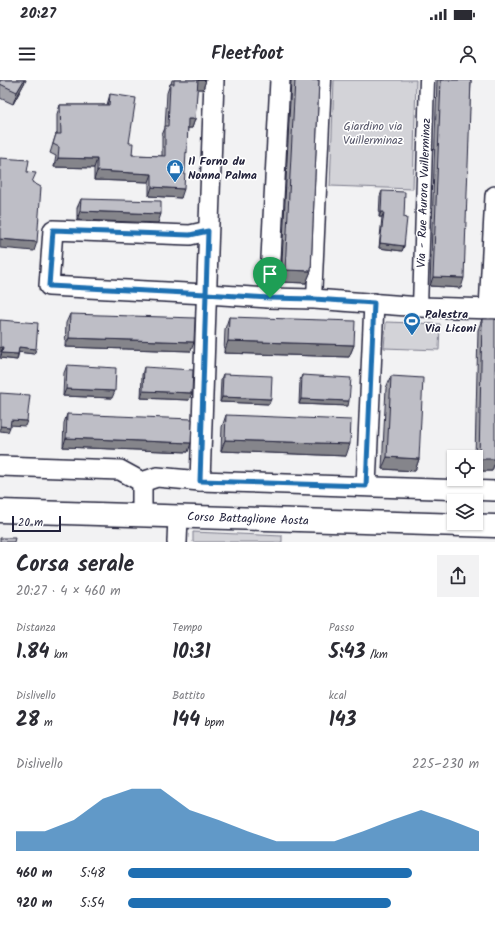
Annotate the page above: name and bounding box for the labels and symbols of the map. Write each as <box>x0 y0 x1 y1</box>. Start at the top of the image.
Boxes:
park label: Giardino via Vuillerminaz <box>343 117 403 150</box>
street label: Via - Rue Aurora Vuillerminaz <box>412 118 436 268</box>
place label: Il Forno du Nonna Palma <box>188 152 257 185</box>
shop icon: Il Forno du Nonna Palma <box>165 158 185 183</box>
pin <box>253 257 287 298</box>
place label: Palestra Via Liconi <box>425 305 477 338</box>
sports icon: Palestra Via Liconi <box>402 311 422 336</box>
street label: Corso Battaglione Aosta <box>187 507 310 531</box>
scale bar <box>12 514 61 533</box>

